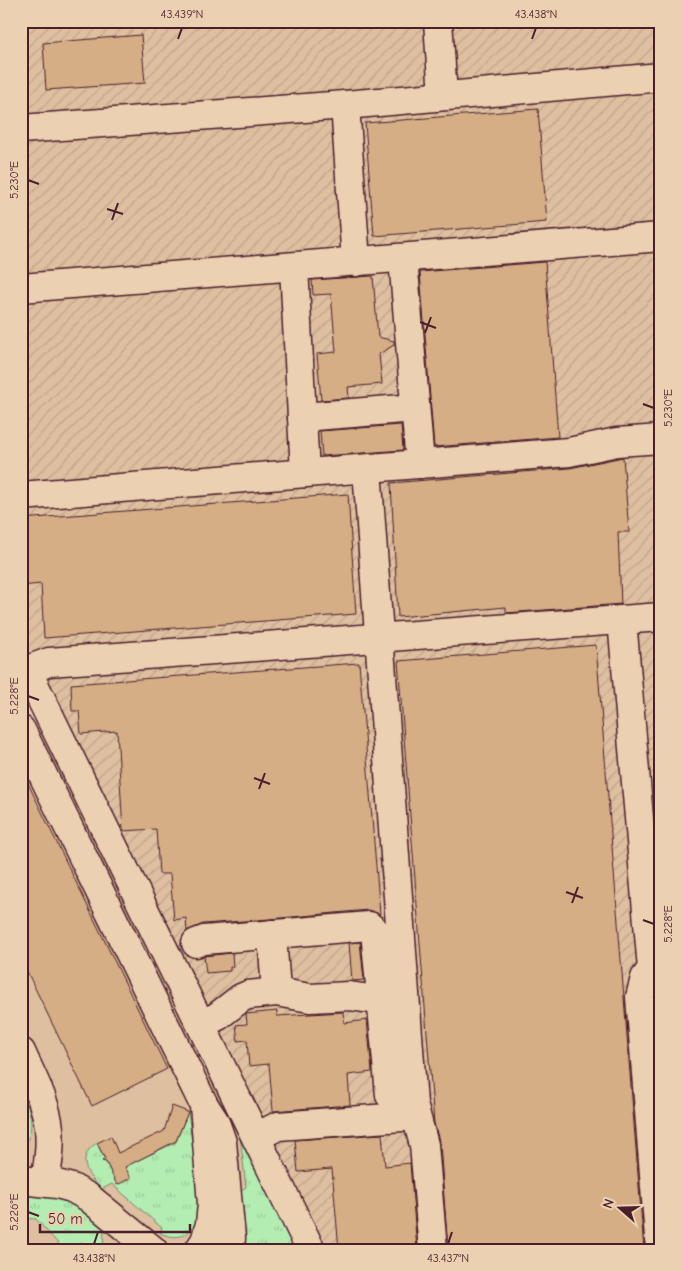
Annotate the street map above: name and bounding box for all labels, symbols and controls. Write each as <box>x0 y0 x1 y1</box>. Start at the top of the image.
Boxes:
text: 43.439°N <box>161 7 203 21</box>
text: 43.438°N <box>515 7 557 21</box>
text: 5.230°E <box>7 161 21 199</box>
text: 5.230°E <box>661 389 675 427</box>
text: 5.228°E <box>7 677 21 715</box>
text: 5.228°E <box>661 905 675 943</box>
north arrow <box>594 1184 644 1234</box>
text: 5.226°E <box>7 1193 21 1231</box>
text: N <box>599 1197 618 1211</box>
scale bar <box>40 1201 190 1233</box>
text: 50 m <box>48 1210 83 1228</box>
text: 43.438°N <box>73 1251 115 1265</box>
text: 43.437°N <box>427 1251 469 1265</box>

